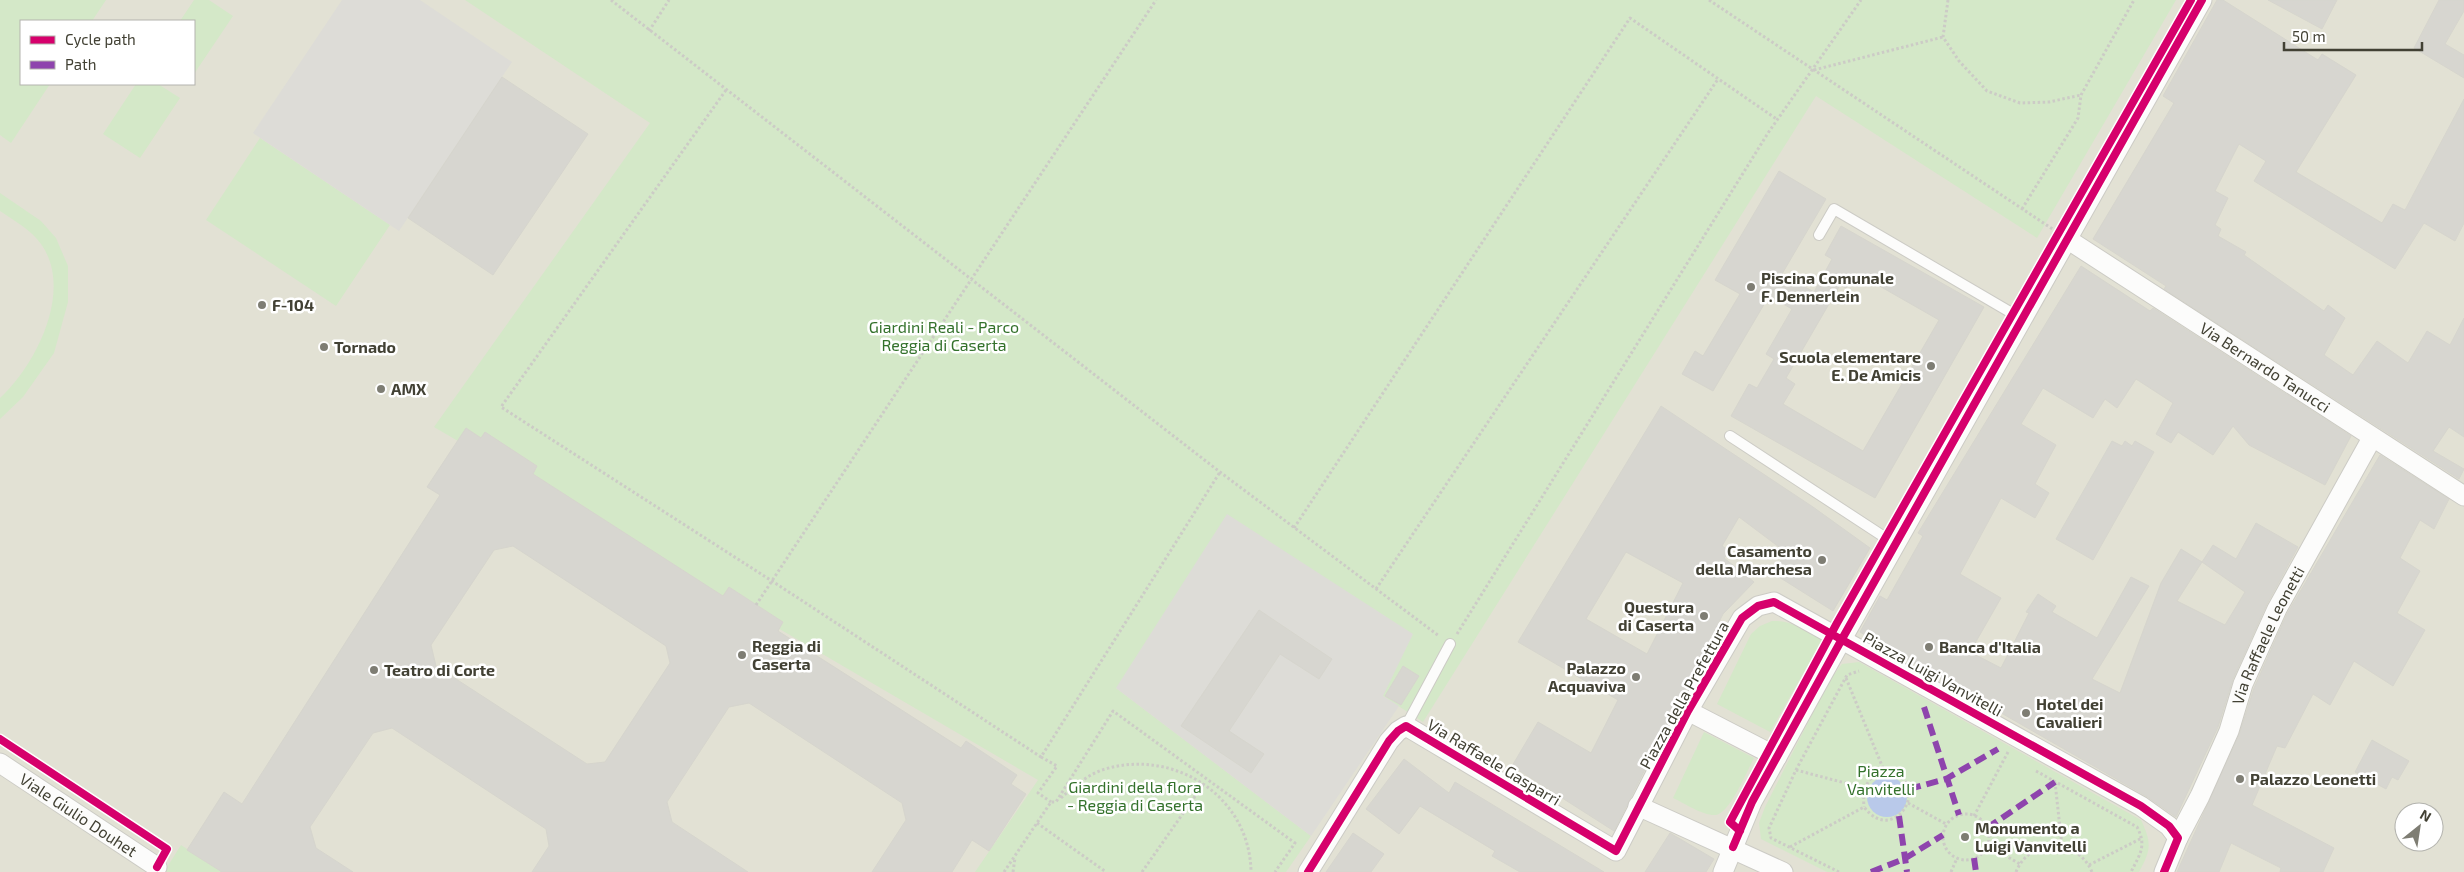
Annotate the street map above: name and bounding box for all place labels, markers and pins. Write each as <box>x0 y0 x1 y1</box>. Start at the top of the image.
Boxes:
place label: Piscina Comunale F. Dennerlein <box>1761 268 1894 305</box>
marker: Piscina Comunale F. Dennerlein <box>1745 281 1757 293</box>
place label: F-104 <box>272 295 314 314</box>
marker: F-104 <box>256 299 268 311</box>
place label: Tornado <box>334 337 396 356</box>
marker: Tornado <box>318 341 330 353</box>
place label: Scuola elementare E. De Amicis <box>1779 347 1921 384</box>
marker: Scuola elementare E. De Amicis <box>1925 360 1937 372</box>
place label: AMX <box>391 379 427 398</box>
marker: AMX <box>375 383 387 395</box>
place label: Casamento della Marchesa <box>1695 541 1812 578</box>
marker: Casamento della Marchesa <box>1816 554 1828 566</box>
place label: Questura di Caserta <box>1618 597 1694 634</box>
marker: Questura di Caserta <box>1698 610 1710 622</box>
place label: Reggia di Caserta <box>752 636 821 673</box>
place label: Banca d'Italia <box>1939 637 2041 656</box>
marker: Banca d'Italia <box>1923 641 1935 653</box>
marker: Reggia di Caserta <box>736 649 748 661</box>
place label: Palazzo Acquaviva <box>1548 658 1626 695</box>
place label: Teatro di Corte <box>384 660 495 679</box>
marker: Teatro di Corte <box>368 664 380 676</box>
marker: Palazzo Acquaviva <box>1630 671 1642 683</box>
place label: Hotel dei Cavalieri <box>2036 694 2103 731</box>
marker: Hotel dei Cavalieri <box>2020 707 2032 719</box>
place label: Palazzo Leonetti <box>2250 769 2376 788</box>
marker: Palazzo Leonetti <box>2234 773 2246 785</box>
place label: Monumento a Luigi Vanvitelli <box>1975 818 2087 855</box>
marker: Monumento a Luigi Vanvitelli <box>1959 831 1971 843</box>

